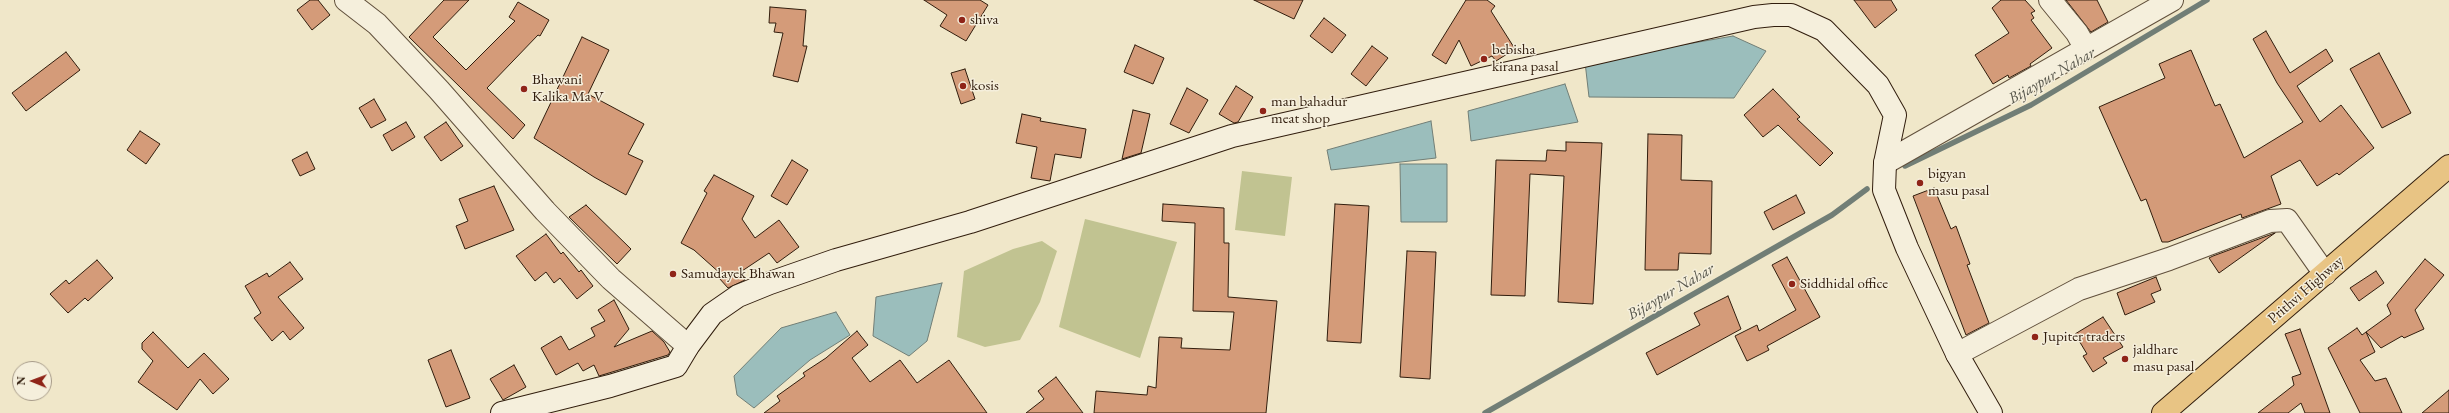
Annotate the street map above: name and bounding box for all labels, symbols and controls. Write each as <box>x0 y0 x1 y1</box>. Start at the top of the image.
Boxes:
place label: shiva <box>970 11 999 29</box>
marker: shiva <box>957 15 967 25</box>
place label: bebisha kirana pasal <box>1492 41 1559 76</box>
water label: Bijaypur Nahar <box>2005 43 2099 109</box>
marker: bebisha kirana pasal <box>1479 54 1489 64</box>
place label: Bhawani Kalika Ma V <box>532 71 604 106</box>
place label: kosis <box>971 77 999 95</box>
marker: kosis <box>958 81 968 91</box>
marker: Bhawani Kalika Ma V <box>519 84 529 94</box>
place label: man bahadur meat shop <box>1271 93 1347 128</box>
marker: man bahadur meat shop <box>1258 106 1268 116</box>
place label: bigyan masu pasal <box>1928 165 1989 200</box>
marker: bigyan masu pasal <box>1915 178 1925 188</box>
street label: Prithvi Highway <box>2264 252 2348 328</box>
water label: Bijaypur Nahar <box>1624 259 1718 325</box>
place label: Samudayek Bhawan <box>681 265 795 283</box>
marker: Samudayek Bhawan <box>668 269 678 279</box>
place label: Siddhidal office <box>1800 275 1888 293</box>
marker: Siddhidal office <box>1787 279 1797 289</box>
place label: Jupiter traders <box>2043 328 2125 346</box>
marker: Jupiter traders <box>2030 332 2040 342</box>
place label: jaldhare masu pasal <box>2133 341 2194 376</box>
marker: jaldhare masu pasal <box>2120 354 2130 364</box>
north arrow <box>12 361 52 401</box>
text: N <box>14 376 28 385</box>

